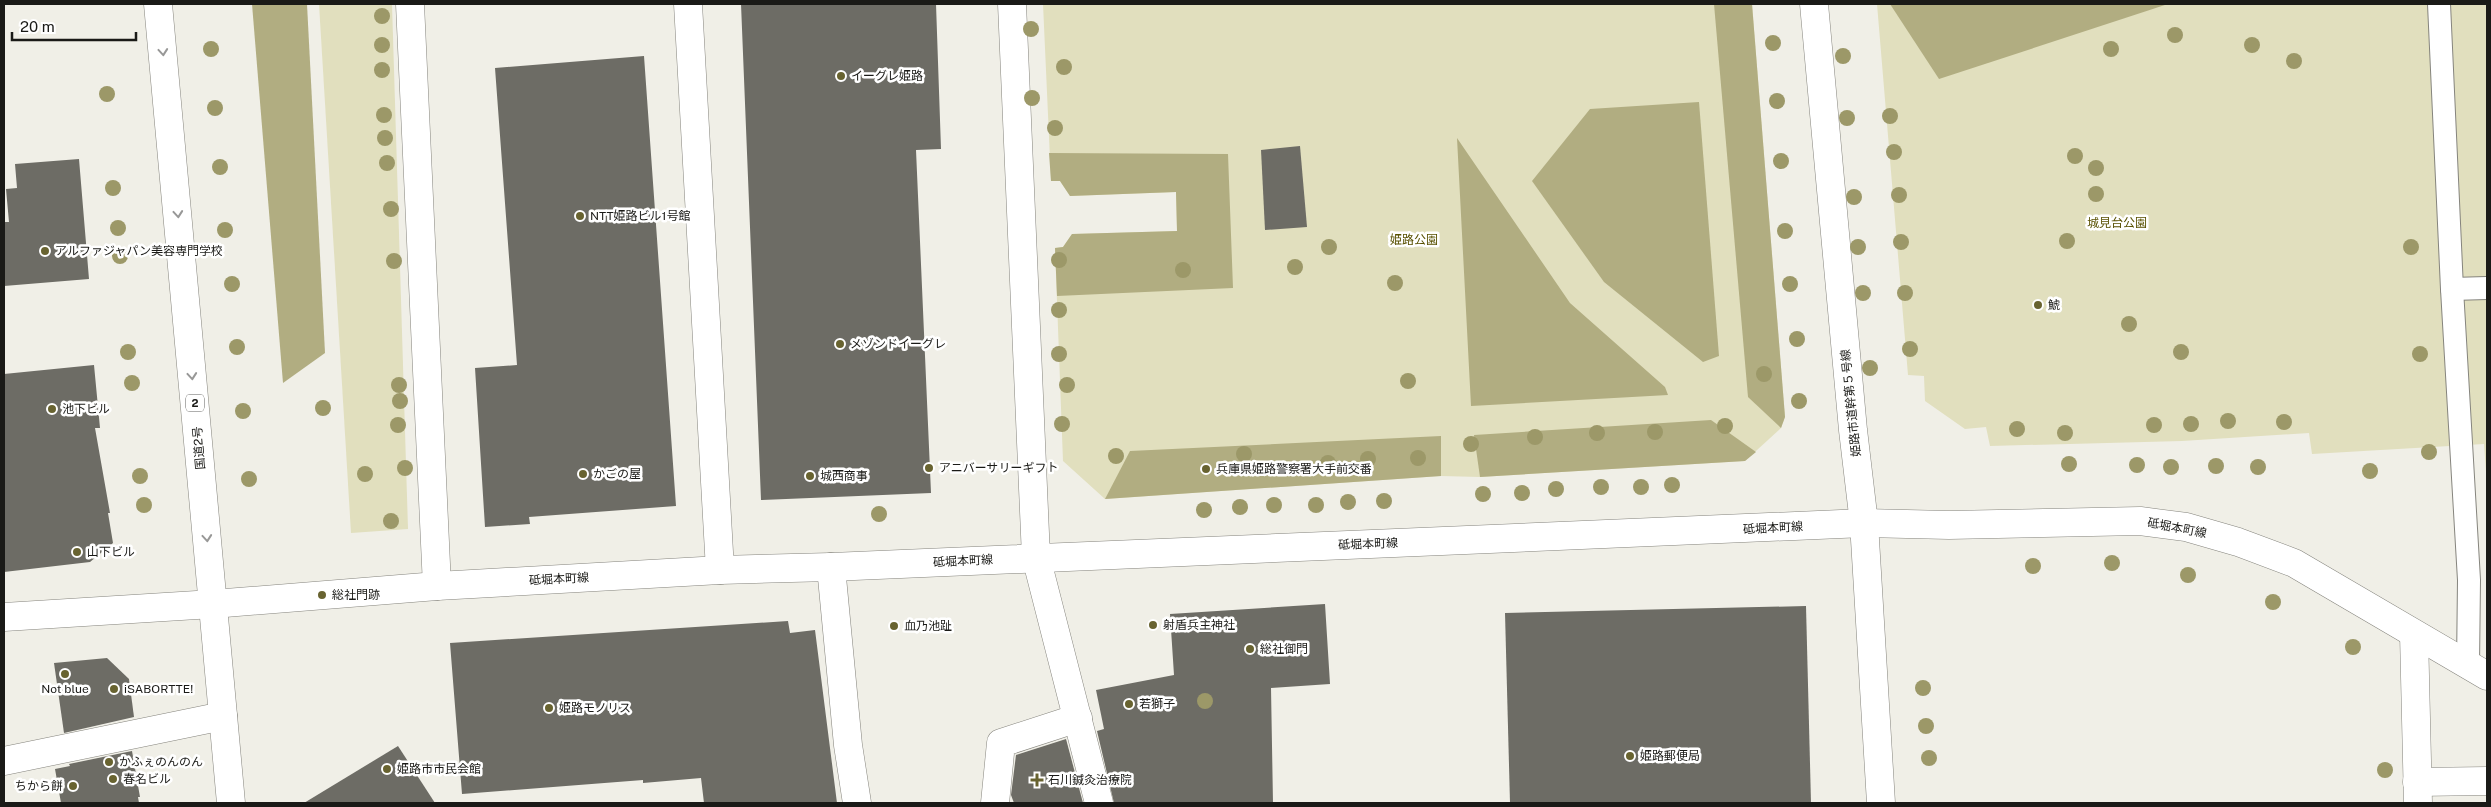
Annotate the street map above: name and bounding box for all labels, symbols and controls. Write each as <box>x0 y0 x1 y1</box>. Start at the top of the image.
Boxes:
scale bar <box>12 10 136 42</box>
text: 20 m <box>20 18 55 35</box>
one-way arrow <box>157 49 168 57</box>
place label: イーグレ姫路 <box>851 69 923 83</box>
marker: イーグレ姫路 <box>835 70 847 82</box>
place label: NTT姫路ビル1号館 <box>590 209 691 223</box>
one-way arrow <box>172 210 183 218</box>
marker: NTT姫路ビル1号館 <box>574 210 586 222</box>
park label: 城見台公園 <box>2087 216 2147 230</box>
park label: 姫路公園 <box>1390 233 1438 247</box>
place label: アルファジャパン美容専門学校 <box>55 244 223 258</box>
marker: アルファジャパン美容専門学校 <box>39 245 51 257</box>
place label: 鯱 <box>2048 298 2060 312</box>
marker: 鯱 <box>2032 299 2044 311</box>
place label: メゾンドイーグレ <box>850 337 946 351</box>
marker: メゾンドイーグレ <box>834 338 846 350</box>
street label: 姫路市道幹第５号線 <box>1838 349 1864 457</box>
one-way arrow <box>187 372 198 380</box>
road number: 2 <box>186 394 204 412</box>
place label: 池下ビル <box>62 402 110 416</box>
marker: 池下ビル <box>46 403 58 415</box>
street label: 国道2号 <box>190 426 208 470</box>
place label: アニバーサリーギフト <box>939 461 1059 475</box>
marker: アニバーサリーギフト <box>923 462 935 474</box>
place label: 兵庫県姫路警察署大手前交番 <box>1216 462 1372 476</box>
marker: 兵庫県姫路警察署大手前交番 <box>1200 463 1212 475</box>
place label: かごの屋 <box>593 467 641 481</box>
marker: かごの屋 <box>577 468 589 480</box>
place label: 城西商事 <box>820 469 868 483</box>
marker: 城西商事 <box>804 470 816 482</box>
street label: 砥堀本町線 <box>2146 515 2208 541</box>
street label: 砥堀本町線 <box>1743 519 1803 537</box>
one-way arrow <box>201 534 212 542</box>
street label: 砥堀本町線 <box>1338 536 1398 552</box>
place label: 山下ビル <box>87 545 135 559</box>
marker: 山下ビル <box>71 546 83 558</box>
street label: 砥堀本町線 <box>933 552 993 570</box>
street label: 砥堀本町線 <box>529 570 589 588</box>
place label: 総社門跡 <box>332 588 380 602</box>
marker: 総社門跡 <box>316 589 328 601</box>
place label: 射盾兵主神社 <box>1163 618 1235 632</box>
place label: 血乃池趾 <box>904 619 952 633</box>
marker: 射盾兵主神社 <box>1147 619 1159 631</box>
marker: 血乃池趾 <box>888 620 900 632</box>
place label: 総社御門 <box>1260 642 1308 656</box>
marker: 総社御門 <box>1244 643 1256 655</box>
marker: Not blue <box>59 668 71 680</box>
place label: Not blue <box>41 682 89 696</box>
place label: iSABORTTE! <box>124 682 193 696</box>
marker: iSABORTTE! <box>108 683 120 695</box>
place label: 若獅子 <box>1139 697 1175 711</box>
marker: 若獅子 <box>1123 698 1135 710</box>
place label: 姫路モノリス <box>559 701 631 715</box>
marker: 姫路モノリス <box>543 702 555 714</box>
place label: 姫路郵便局 <box>1640 749 1700 763</box>
marker: 姫路郵便局 <box>1624 750 1636 762</box>
place label: かふぇのんのん <box>119 755 203 769</box>
marker: かふぇのんのん <box>103 756 115 768</box>
place label: 姫路市市民会館 <box>397 762 481 776</box>
marker: 姫路市市民会館 <box>381 763 393 775</box>
place label: 春名ビル <box>123 772 171 786</box>
marker: 春名ビル <box>107 773 119 785</box>
marker: 石川鍼灸治療院 <box>1030 773 1044 787</box>
place label: 石川鍼灸治療院 <box>1048 773 1132 787</box>
place label: ちから餅 <box>15 779 63 793</box>
marker: ちから餅 <box>67 780 79 792</box>

